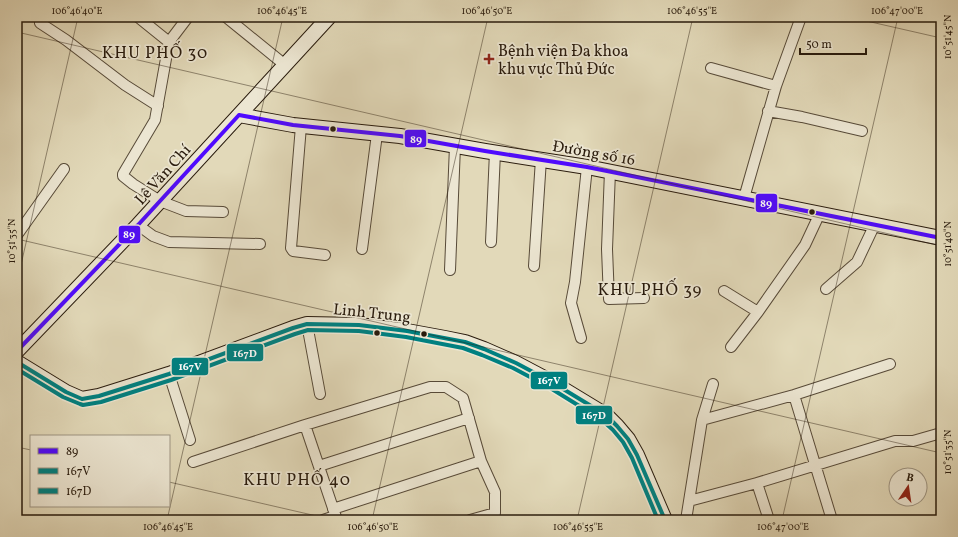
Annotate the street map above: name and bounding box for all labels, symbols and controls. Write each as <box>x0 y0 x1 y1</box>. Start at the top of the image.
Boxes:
text: 106°46'40"E <box>51 4 103 18</box>
text: 106°46'45"E <box>257 4 307 18</box>
text: 106°46'50"E <box>462 4 512 18</box>
text: 106°46'55"E <box>667 4 717 18</box>
text: 106°47'00"E <box>871 4 923 18</box>
text: 10°51'45"N <box>941 14 955 59</box>
scale bar <box>800 30 866 56</box>
text: 50 m <box>806 37 832 53</box>
district label: KHU PHỐ 30 <box>102 41 208 65</box>
place label: Bệnh viện Đa khoa khu vực Thủ Đức <box>498 41 629 81</box>
marker: Bệnh viện Đa khoa khu vực Thủ Đức <box>483 53 495 65</box>
unlabelled marker <box>328 124 338 134</box>
line badge: 89 <box>404 129 427 148</box>
text: 89 <box>410 133 422 148</box>
street label: Đường số 16 <box>550 136 637 172</box>
street label: Lê Văn Chí <box>130 140 197 211</box>
line badge: 89 <box>755 193 778 213</box>
text: 89 <box>760 197 772 212</box>
unlabelled marker <box>807 207 817 217</box>
text: 10°51'35"N <box>5 218 19 263</box>
text: 10°51'40"N <box>941 221 955 267</box>
line badge: 89 <box>118 225 141 244</box>
text: 89 <box>123 228 135 243</box>
district label: KHU PHỐ 39 <box>598 278 702 302</box>
street label: Linh Trung <box>332 299 412 329</box>
unlabelled marker <box>372 328 382 338</box>
unlabelled marker <box>419 329 429 339</box>
line badge: 167D <box>226 343 264 362</box>
text: 167D <box>233 347 257 362</box>
line badge: 167V <box>171 357 209 376</box>
text: 167V <box>178 360 202 375</box>
line badge: 167V <box>530 371 568 390</box>
text: 167V <box>537 374 561 389</box>
line badge: 167D <box>575 405 613 425</box>
text: 167D <box>582 409 606 424</box>
text: 10°51'35"N <box>941 429 955 474</box>
legend <box>30 435 170 507</box>
text: 89 <box>66 444 78 460</box>
text: 167V <box>66 464 90 480</box>
north arrow <box>888 467 928 507</box>
district label: KHU PHỐ 40 <box>243 468 351 492</box>
text: B <box>905 471 915 487</box>
text: 167D <box>66 484 92 500</box>
text: 106°46'45"E <box>143 520 193 534</box>
text: 106°46'50"E <box>348 520 398 534</box>
text: 106°46'55"E <box>553 520 603 534</box>
text: 106°47'00"E <box>757 520 809 534</box>

